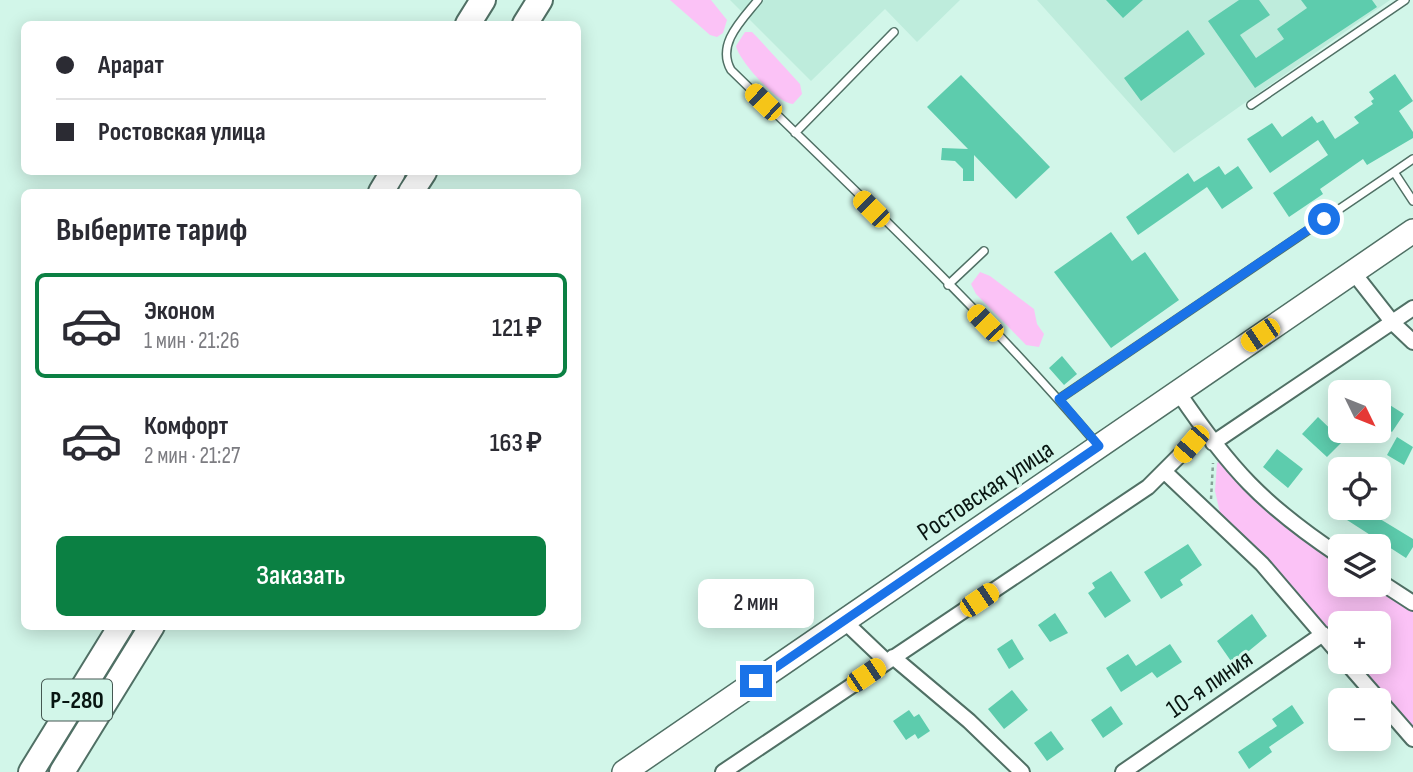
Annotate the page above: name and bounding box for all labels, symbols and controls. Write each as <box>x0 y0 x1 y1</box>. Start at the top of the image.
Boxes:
text: Арарат <box>98 50 164 81</box>
car <box>741 80 786 124</box>
text: Ростовская улица <box>98 117 266 148</box>
car <box>849 187 894 231</box>
route start <box>1308 203 1340 235</box>
text: Выберите тариф <box>56 211 247 250</box>
icon: car <box>60 294 123 357</box>
text: Эконом <box>144 296 215 327</box>
car <box>963 301 1008 345</box>
text: 121 ₽ <box>492 313 542 344</box>
car <box>1237 315 1284 355</box>
text: 1 мин · 21:26 <box>144 327 240 355</box>
north arrow <box>1328 380 1391 443</box>
map controls <box>1328 380 1391 751</box>
icon: car <box>60 409 123 472</box>
text: Комфорт <box>144 411 228 442</box>
car <box>1170 421 1213 467</box>
text: 163 ₽ <box>490 428 542 459</box>
street label: Ростовская улица <box>912 434 1060 548</box>
text: 2 мин · 21:27 <box>144 442 240 470</box>
button: locate <box>1328 457 1391 520</box>
button: layers <box>1328 534 1391 597</box>
button: Заказать <box>56 536 546 616</box>
callout: 2 мин <box>698 580 814 628</box>
car <box>956 580 1003 620</box>
text: 2 мин <box>734 589 778 617</box>
button: + <box>1328 611 1391 674</box>
street label: 10-я линия <box>1161 643 1259 725</box>
car <box>843 655 890 695</box>
route end <box>740 665 772 697</box>
road number: Р-280 <box>42 680 112 720</box>
button: − <box>1328 688 1391 751</box>

